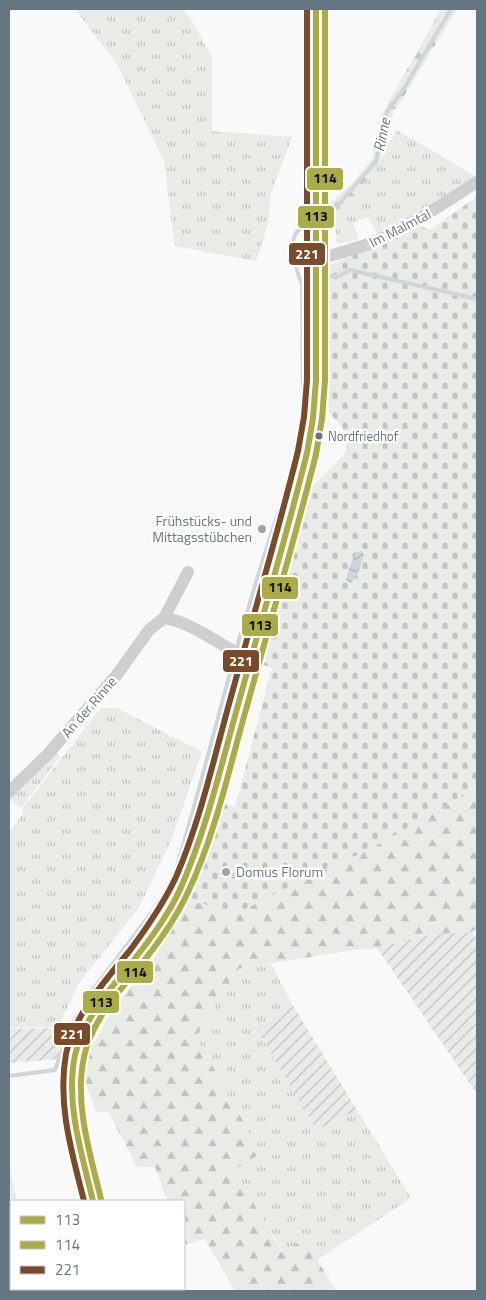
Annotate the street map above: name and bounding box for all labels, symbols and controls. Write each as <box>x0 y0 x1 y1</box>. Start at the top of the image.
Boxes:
water label: Rinne <box>367 115 396 154</box>
line badge: 114 <box>306 167 344 191</box>
text: 114 <box>313 167 337 188</box>
street label: Im Malmtal <box>365 203 434 252</box>
line badge: 113 <box>297 205 335 229</box>
text: 113 <box>304 205 328 226</box>
line badge: 221 <box>288 242 326 266</box>
text: 221 <box>295 243 319 264</box>
place label: Nordfriedhof <box>328 426 399 446</box>
marker: Nordfriedhof <box>314 431 324 441</box>
place label: Frühstücks- und Mittagsstübchen <box>152 510 252 547</box>
marker: Frühstücks- und Mittagsstübchen <box>256 523 268 535</box>
line badge: 114 <box>261 576 299 600</box>
text: 114 <box>268 576 292 597</box>
line badge: 113 <box>241 613 279 637</box>
text: 113 <box>248 614 272 635</box>
line badge: 221 <box>222 649 260 673</box>
text: 221 <box>229 650 253 671</box>
street label: An der Rinne <box>56 671 121 742</box>
place label: Domus Florum <box>236 861 323 882</box>
marker: Domus Florum <box>220 866 232 878</box>
line badge: 114 <box>116 960 154 984</box>
text: 114 <box>123 961 147 982</box>
line badge: 113 <box>82 990 120 1014</box>
text: 113 <box>89 991 113 1012</box>
line badge: 221 <box>53 1022 91 1046</box>
text: 221 <box>60 1023 84 1044</box>
legend <box>10 1200 185 1290</box>
text: 113 <box>55 1208 80 1231</box>
text: 114 <box>55 1233 80 1256</box>
text: 221 <box>55 1258 80 1281</box>

